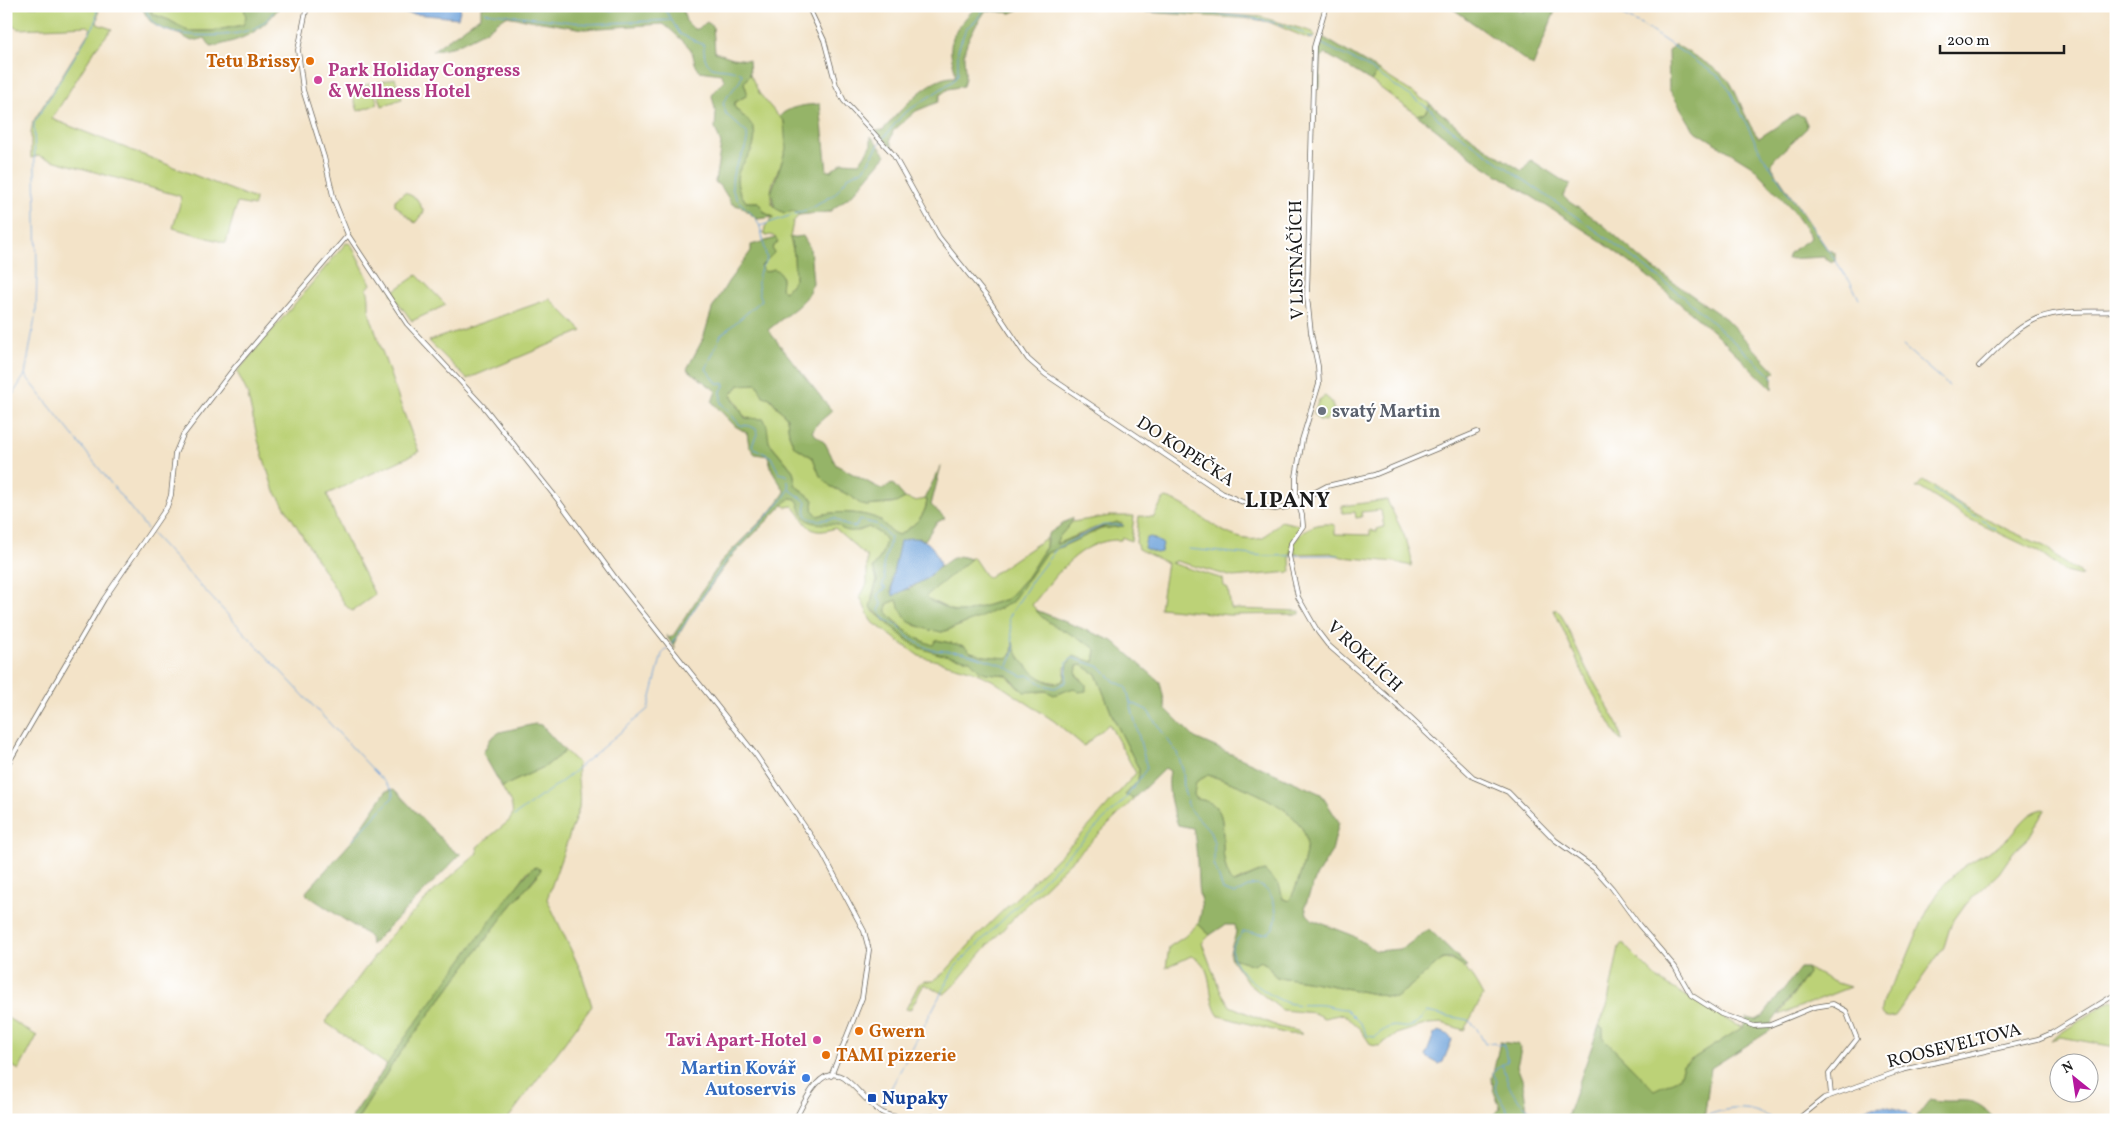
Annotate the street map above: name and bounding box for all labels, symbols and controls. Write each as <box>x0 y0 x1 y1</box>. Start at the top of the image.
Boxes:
scale bar <box>1940 22 2063 54</box>
text: 200 m <box>1947 31 1990 52</box>
place label: Tetu Brissy <box>206 50 300 75</box>
marker: Tetu Brissy <box>304 55 316 67</box>
place label: Park Holiday Congress & Wellness Hotel <box>328 59 520 105</box>
marker: Park Holiday Congress & Wellness Hotel <box>312 74 324 86</box>
street label: V LISTNÁČÍCH <box>1284 200 1311 320</box>
place label: svatý Martin <box>1332 400 1440 425</box>
marker: svatý Martin <box>1316 405 1328 417</box>
street label: DO KOPEČKA <box>1131 411 1239 494</box>
district label: LIPANY <box>1245 486 1331 517</box>
street label: V ROKLÍCH <box>1321 616 1407 699</box>
street label: ROOSEVELTOVA <box>1885 1018 2024 1075</box>
place label: Gwern <box>869 1020 925 1045</box>
marker: Gwern <box>853 1025 865 1037</box>
place label: Tavi Apart-Hotel <box>666 1029 807 1054</box>
marker: Tavi Apart-Hotel <box>811 1034 823 1046</box>
place label: TAMI pizzerie <box>836 1044 956 1069</box>
marker: TAMI pizzerie <box>820 1049 832 1061</box>
north arrow <box>2050 1054 2100 1104</box>
place label: Martin Kovář Autoservis <box>681 1057 796 1103</box>
text: N <box>2059 1057 2077 1079</box>
marker: Martin Kovář Autoservis <box>800 1072 812 1084</box>
place label: Nupaky <box>882 1087 948 1112</box>
marker: Nupaky <box>866 1092 878 1104</box>

